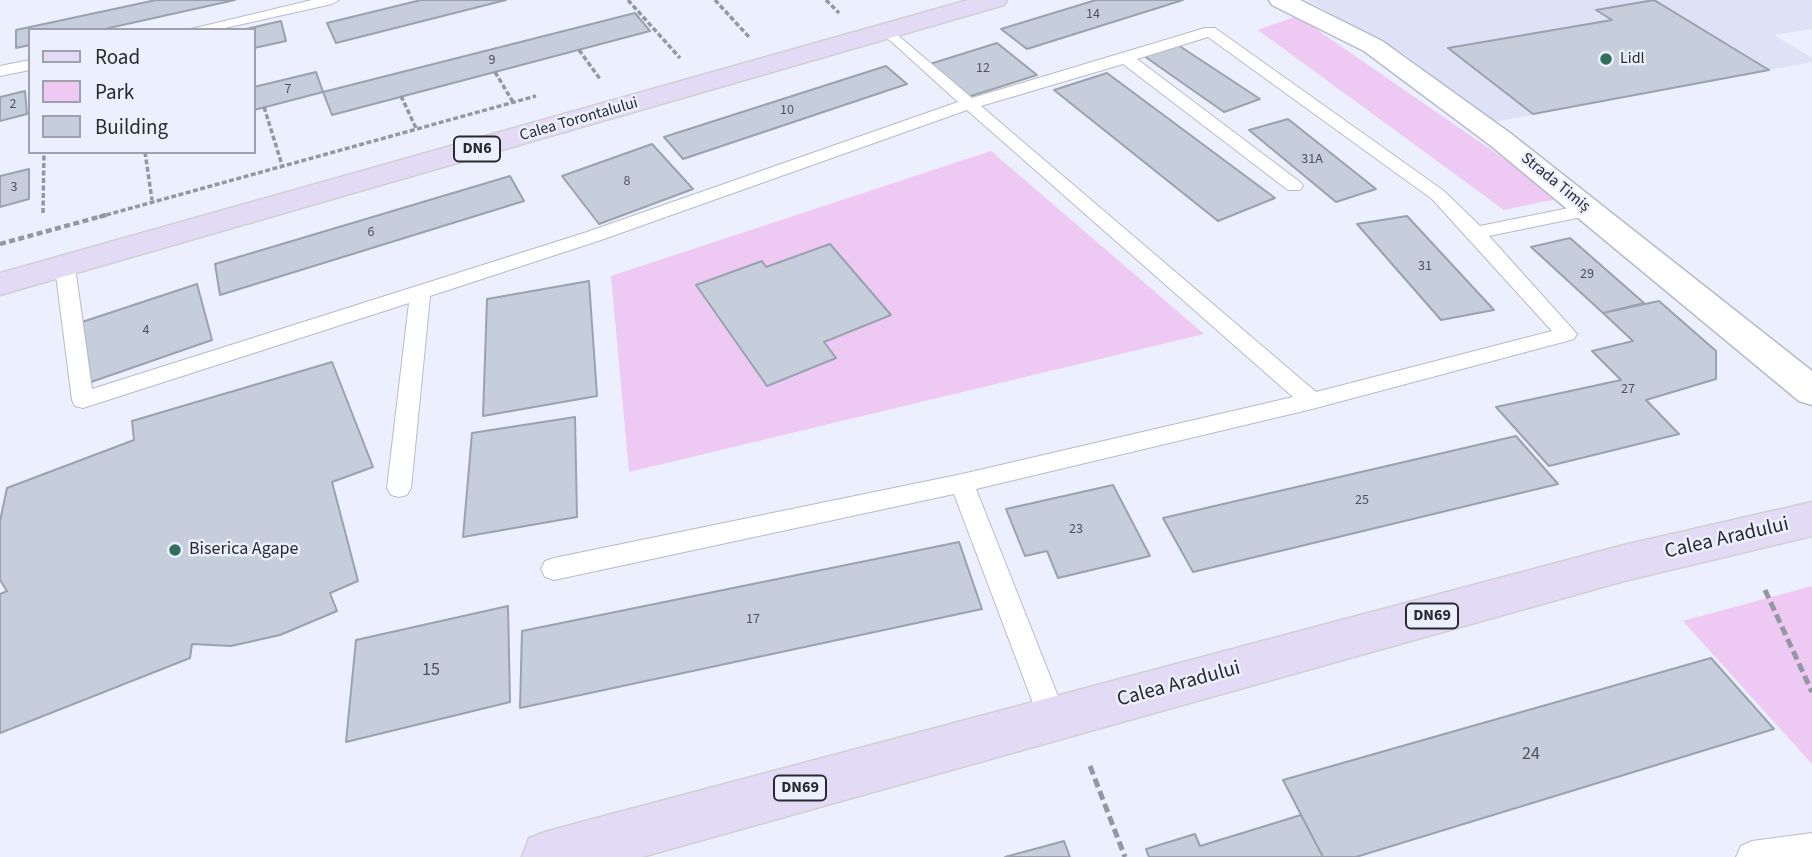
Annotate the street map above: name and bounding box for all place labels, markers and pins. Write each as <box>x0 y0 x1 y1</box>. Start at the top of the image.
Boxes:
place label: Lidl <box>1620 49 1645 69</box>
marker: Lidl <box>1598 51 1614 67</box>
place label: Biserica Agape <box>189 539 298 561</box>
marker: Biserica Agape <box>167 542 183 558</box>

